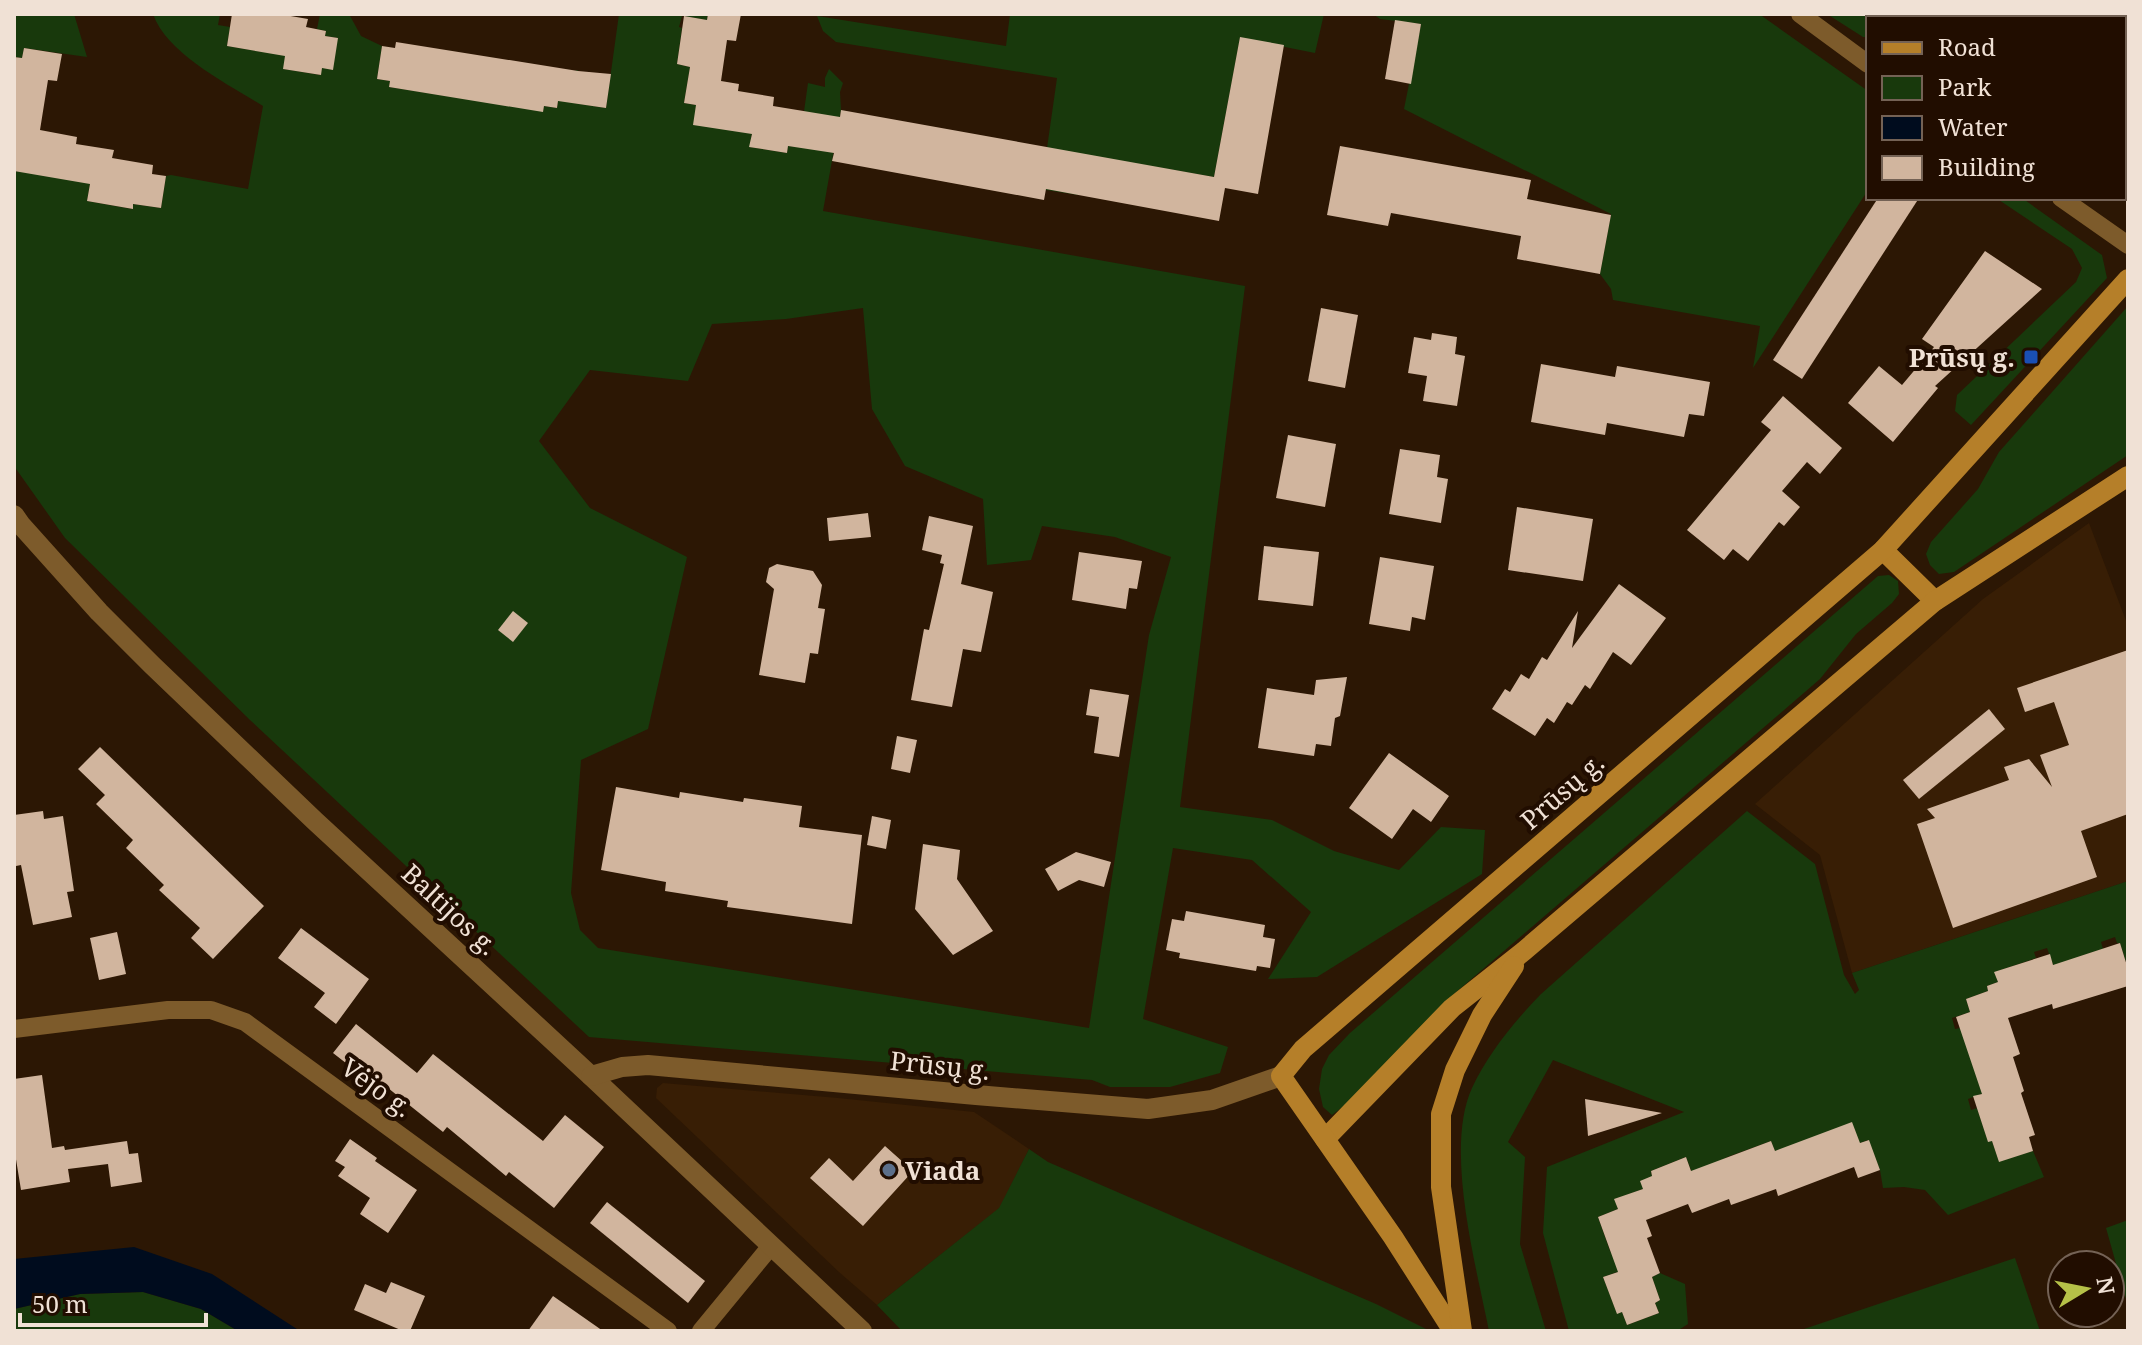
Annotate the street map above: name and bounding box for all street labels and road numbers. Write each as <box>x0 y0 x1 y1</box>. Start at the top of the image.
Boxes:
street label: Prūsų g. <box>1512 745 1612 837</box>
street label: Baltijos g. <box>394 855 506 963</box>
street label: Prūsų g. <box>888 1042 992 1088</box>
street label: Vėjo g. <box>334 1049 420 1125</box>

